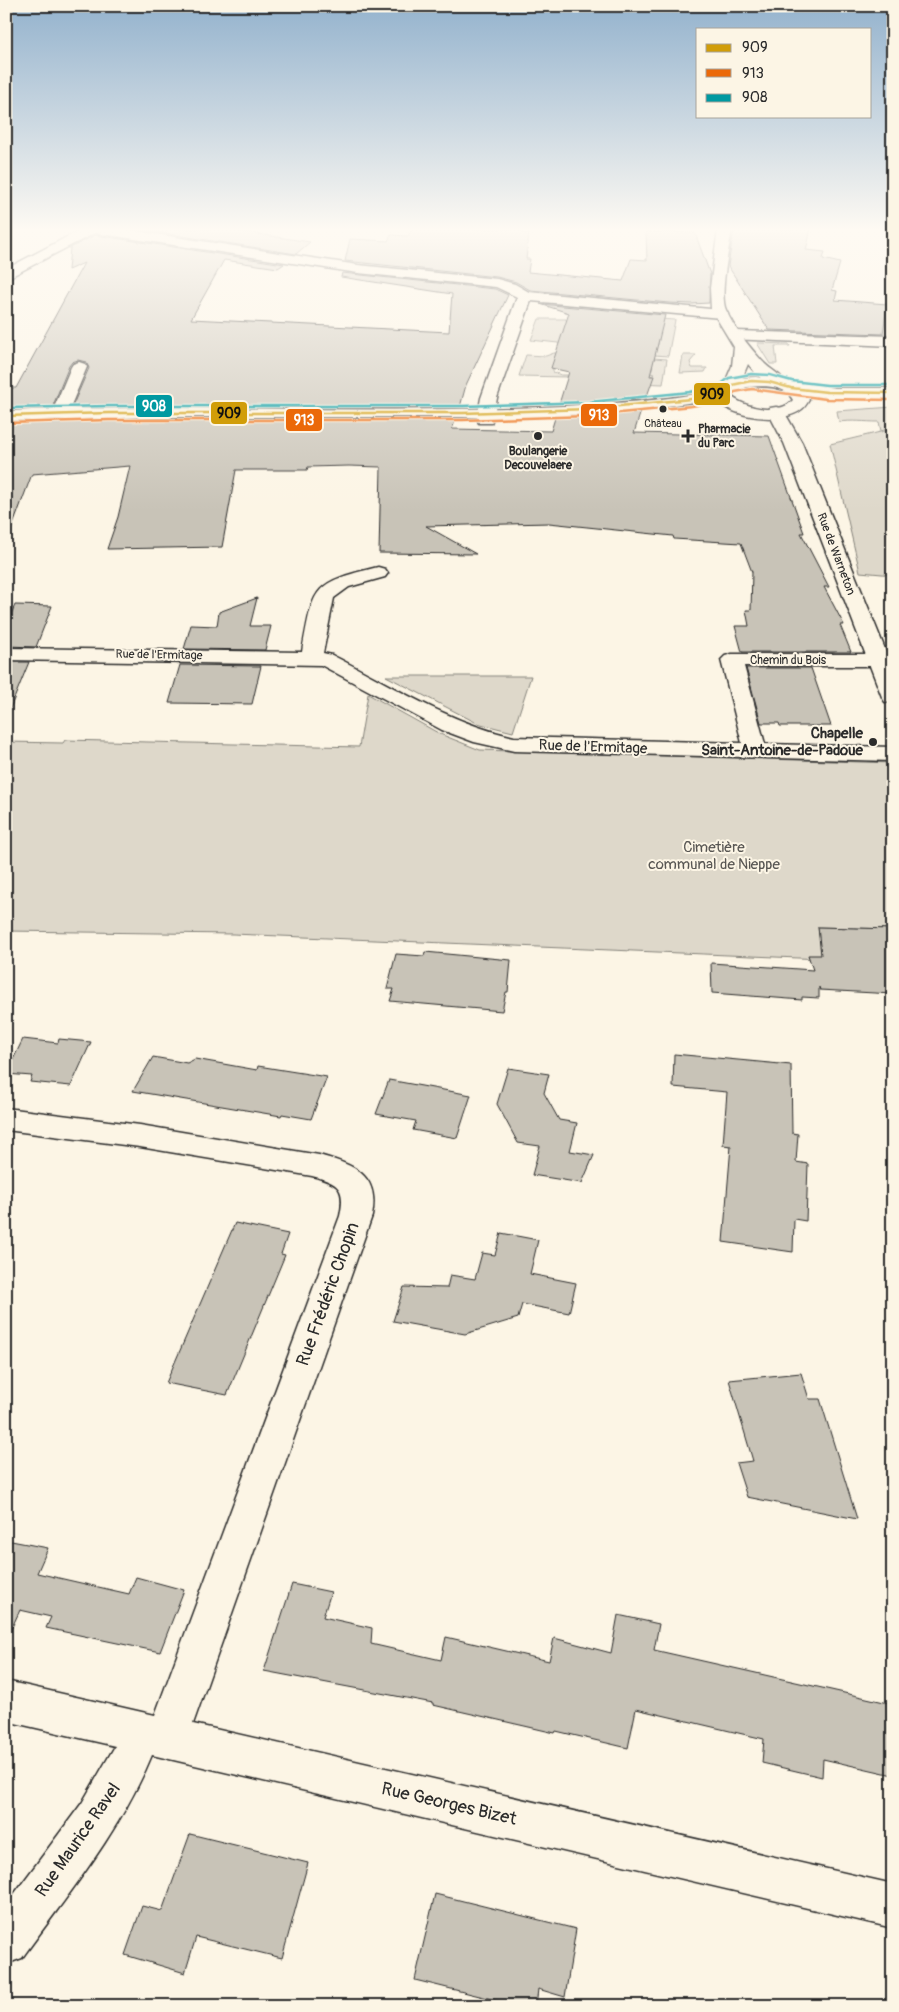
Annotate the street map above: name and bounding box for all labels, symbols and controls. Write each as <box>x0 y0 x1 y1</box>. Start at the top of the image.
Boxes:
legend <box>696 28 872 118</box>
text: 909 <box>742 38 768 57</box>
text: 913 <box>742 64 764 83</box>
text: 908 <box>742 88 768 107</box>
line badge: 909 <box>693 382 731 406</box>
text: 909 <box>700 386 724 403</box>
line badge: 908 <box>135 394 173 418</box>
text: 908 <box>142 398 166 415</box>
line badge: 909 <box>210 401 248 425</box>
line badge: 913 <box>580 403 618 427</box>
marker: Château <box>658 404 668 414</box>
text: 909 <box>217 405 241 422</box>
text: 913 <box>589 407 609 424</box>
line badge: 913 <box>285 408 323 432</box>
text: 913 <box>294 412 314 429</box>
place label: Château <box>644 417 682 430</box>
place label: Pharmacie du Parc <box>698 422 752 451</box>
marker: Boulangerie Decouvelaere <box>532 430 544 442</box>
marker: Pharmacie du Parc <box>682 430 694 442</box>
place label: Boulangerie Decouvelaere <box>504 444 573 473</box>
street label: Rue de Warneton <box>813 511 859 597</box>
street label: Rue de l'Ermitage <box>115 647 203 663</box>
street label: Chemin du Bois <box>750 653 827 668</box>
place label: Chapelle Saint-Antoine-de-Padoue <box>701 724 864 760</box>
street label: Rue de l'Ermitage <box>538 736 648 758</box>
marker: Chapelle Saint-Antoine-de-Padoue <box>867 736 879 748</box>
park label: Cimetière communal de Nieppe <box>648 838 780 874</box>
street label: Rue Frédéric Chopin <box>291 1219 365 1369</box>
street label: Rue Georges Bizet <box>379 1777 520 1831</box>
street label: Rue Maurice Ravel <box>30 1779 126 1901</box>

